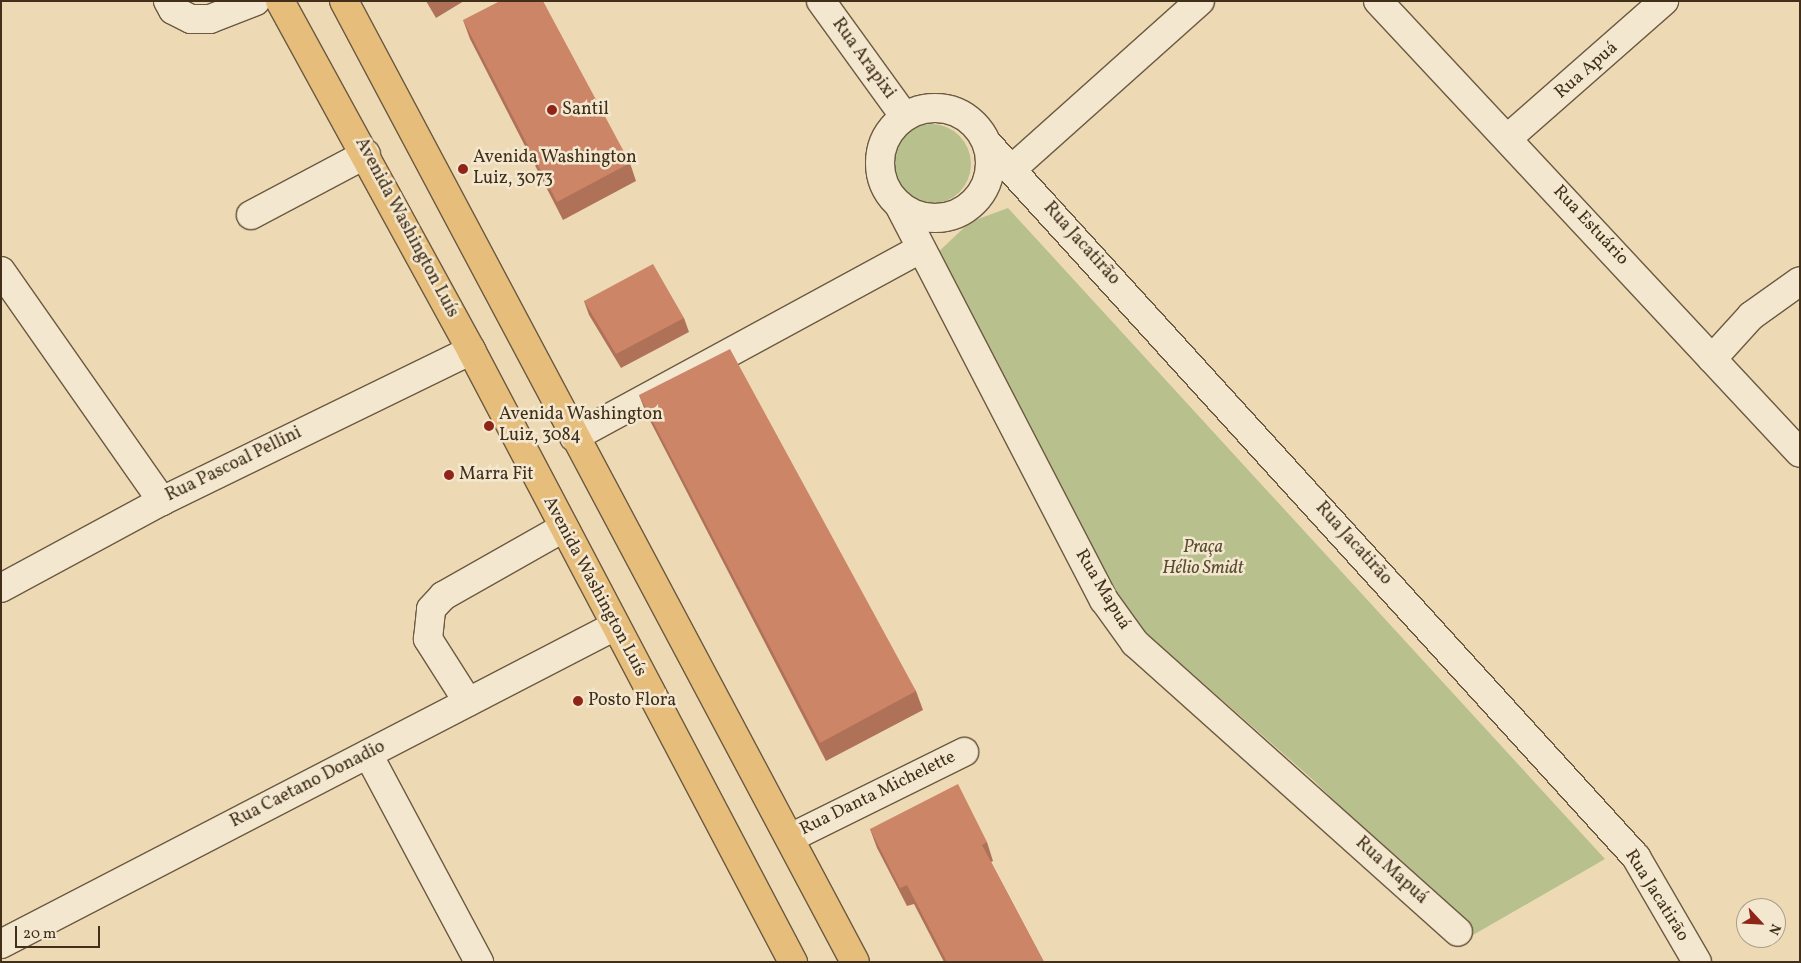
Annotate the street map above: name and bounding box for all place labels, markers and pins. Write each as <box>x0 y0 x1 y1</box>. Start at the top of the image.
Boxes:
place label: Santil <box>562 99 609 121</box>
marker: Santil <box>546 104 558 116</box>
place label: Avenida Washington Luiz, 3073 <box>473 148 637 190</box>
marker: Avenida Washington Luiz, 3073 <box>457 163 469 175</box>
place label: Avenida Washington Luiz, 3084 <box>499 405 663 448</box>
marker: Avenida Washington Luiz, 3084 <box>483 420 495 432</box>
place label: Marra Fit <box>459 464 534 486</box>
marker: Marra Fit <box>443 469 455 481</box>
place label: Posto Flora <box>588 690 676 712</box>
marker: Posto Flora <box>572 695 584 707</box>

